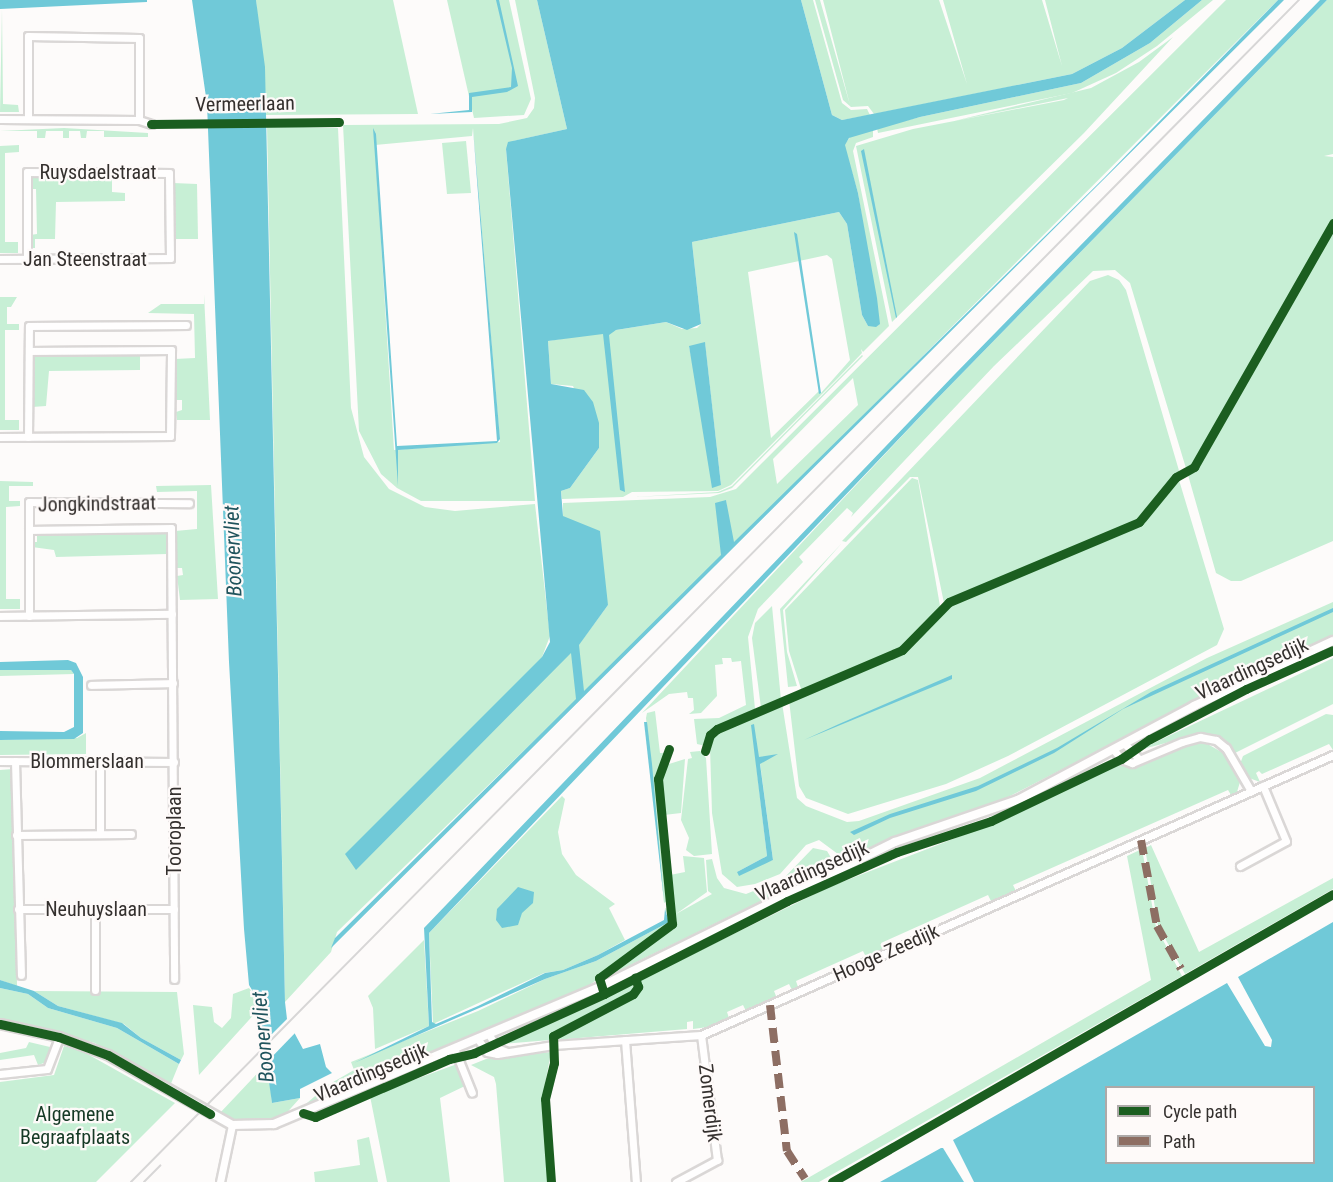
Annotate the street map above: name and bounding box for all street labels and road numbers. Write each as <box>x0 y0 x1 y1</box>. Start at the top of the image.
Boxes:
street label: Vermeerlaan <box>195 91 295 117</box>
street label: Ruysdaelstraat <box>39 160 157 184</box>
street label: Jan Steenstraat <box>23 247 147 271</box>
street label: Jongkindstraat <box>38 491 156 517</box>
street label: Vlaardingsedijk <box>1192 632 1312 706</box>
street label: Blommerslaan <box>30 749 144 773</box>
street label: Tooroplaan <box>162 787 186 875</box>
street label: Vlaardingsedijk <box>752 835 872 907</box>
street label: Neuhuyslaan <box>45 897 147 921</box>
street label: Hooge Zeedijk <box>829 919 943 987</box>
street label: Vlaardingsedijk <box>310 1038 432 1108</box>
street label: Zomerdijk <box>693 1063 727 1143</box>

